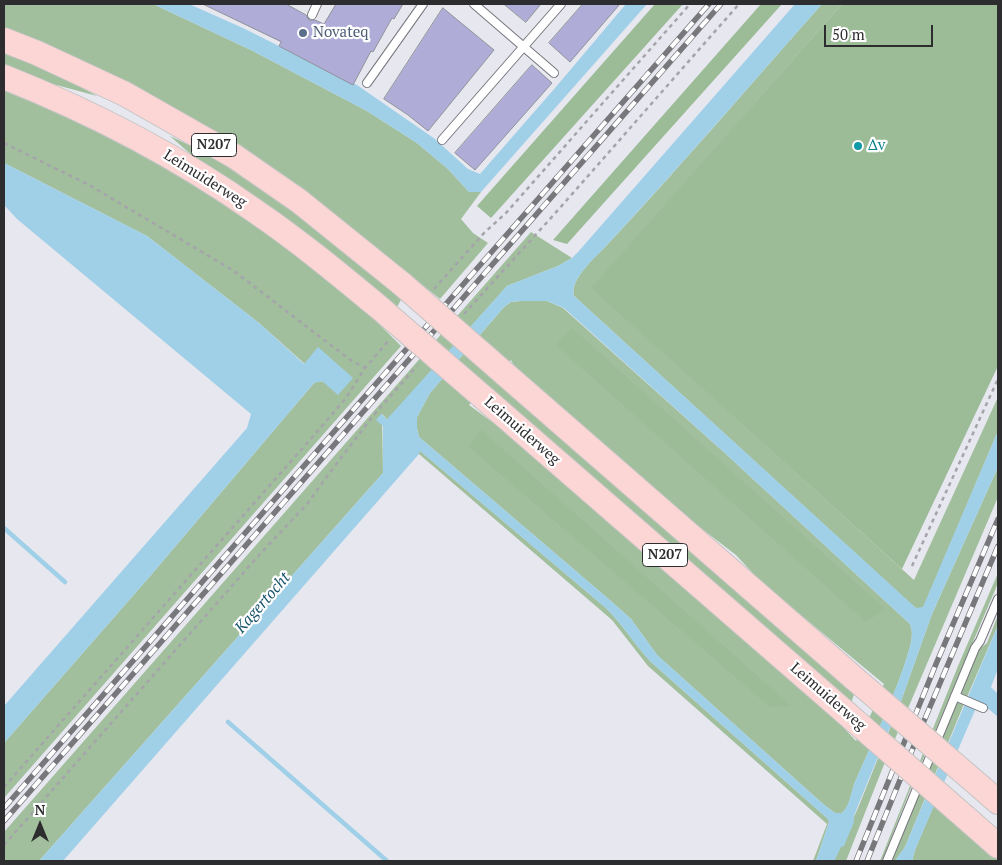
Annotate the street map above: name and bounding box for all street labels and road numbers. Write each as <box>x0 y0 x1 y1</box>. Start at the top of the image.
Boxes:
road number: N207 <box>192 134 236 156</box>
street label: Leimuiderweg <box>160 146 250 212</box>
street label: Leimuiderweg <box>480 393 564 469</box>
road number: N207 <box>642 544 688 566</box>
street label: Leimuiderweg <box>786 659 870 735</box>

